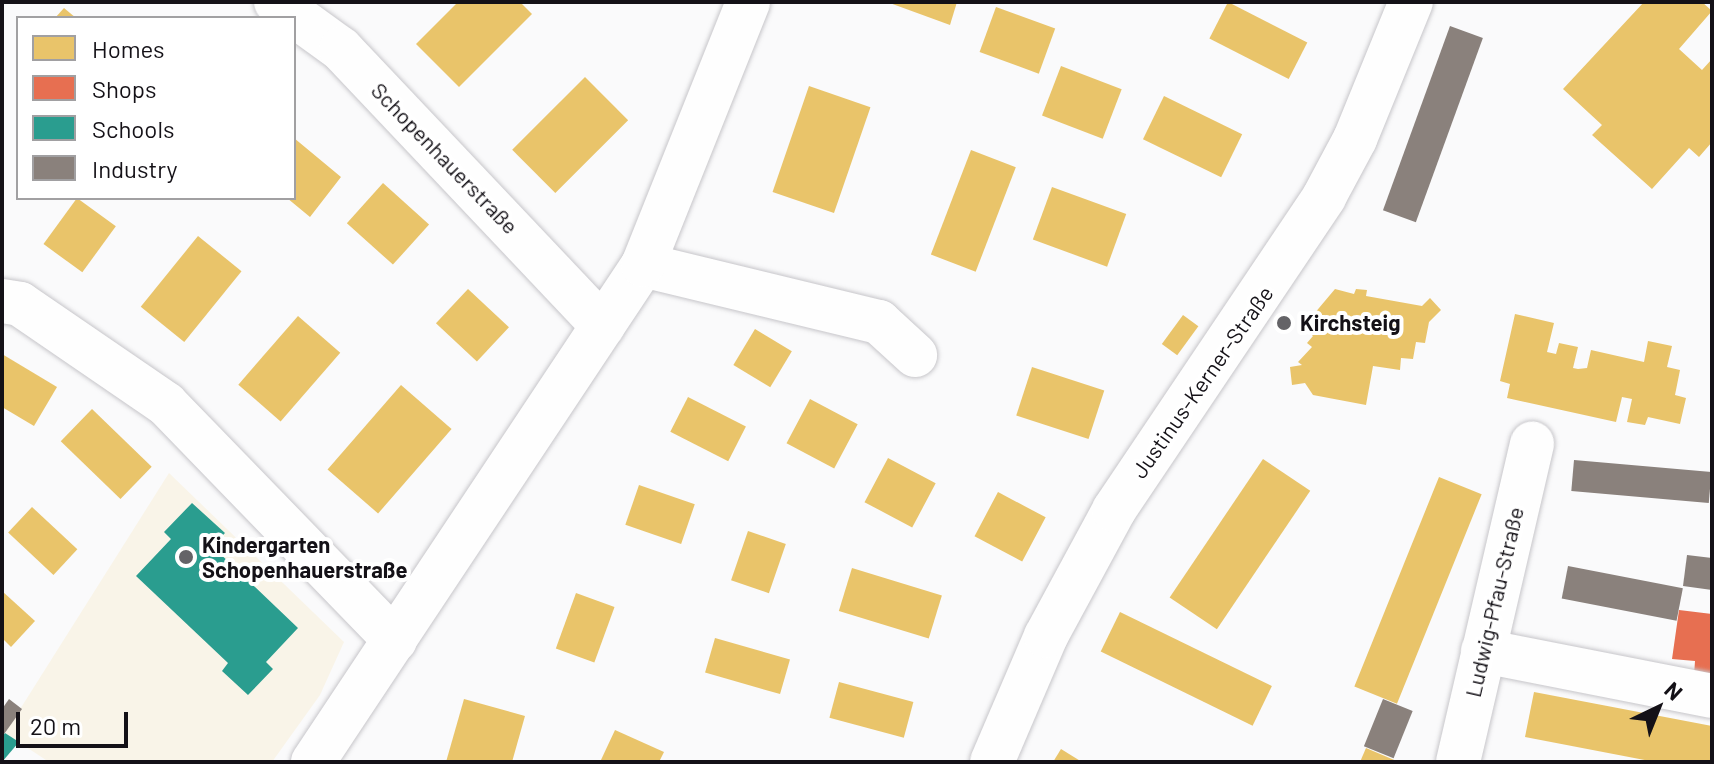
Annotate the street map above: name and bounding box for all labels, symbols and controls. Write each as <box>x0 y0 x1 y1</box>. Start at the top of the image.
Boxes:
legend <box>16 16 296 200</box>
text: Homes <box>92 34 165 63</box>
text: Shops <box>92 74 157 103</box>
street label: Schopenhauerstraße <box>366 77 524 239</box>
text: Schools <box>92 114 175 143</box>
text: Industry <box>92 154 178 183</box>
street label: Justinus-Kerner-Straße <box>1126 281 1278 483</box>
place label: Kirchsteig <box>1300 310 1400 336</box>
marker: Kirchsteig <box>1275 314 1293 332</box>
street label: Ludwig-Pfau-Straße <box>1459 504 1529 700</box>
place label: Kindergarten Schopenhauerstraße <box>202 531 407 582</box>
marker: Kindergarten Schopenhauerstraße <box>177 548 195 566</box>
north arrow <box>1618 668 1698 748</box>
text: N <box>1660 676 1689 705</box>
scale bar <box>20 696 132 746</box>
text: 20 m <box>30 711 81 740</box>

